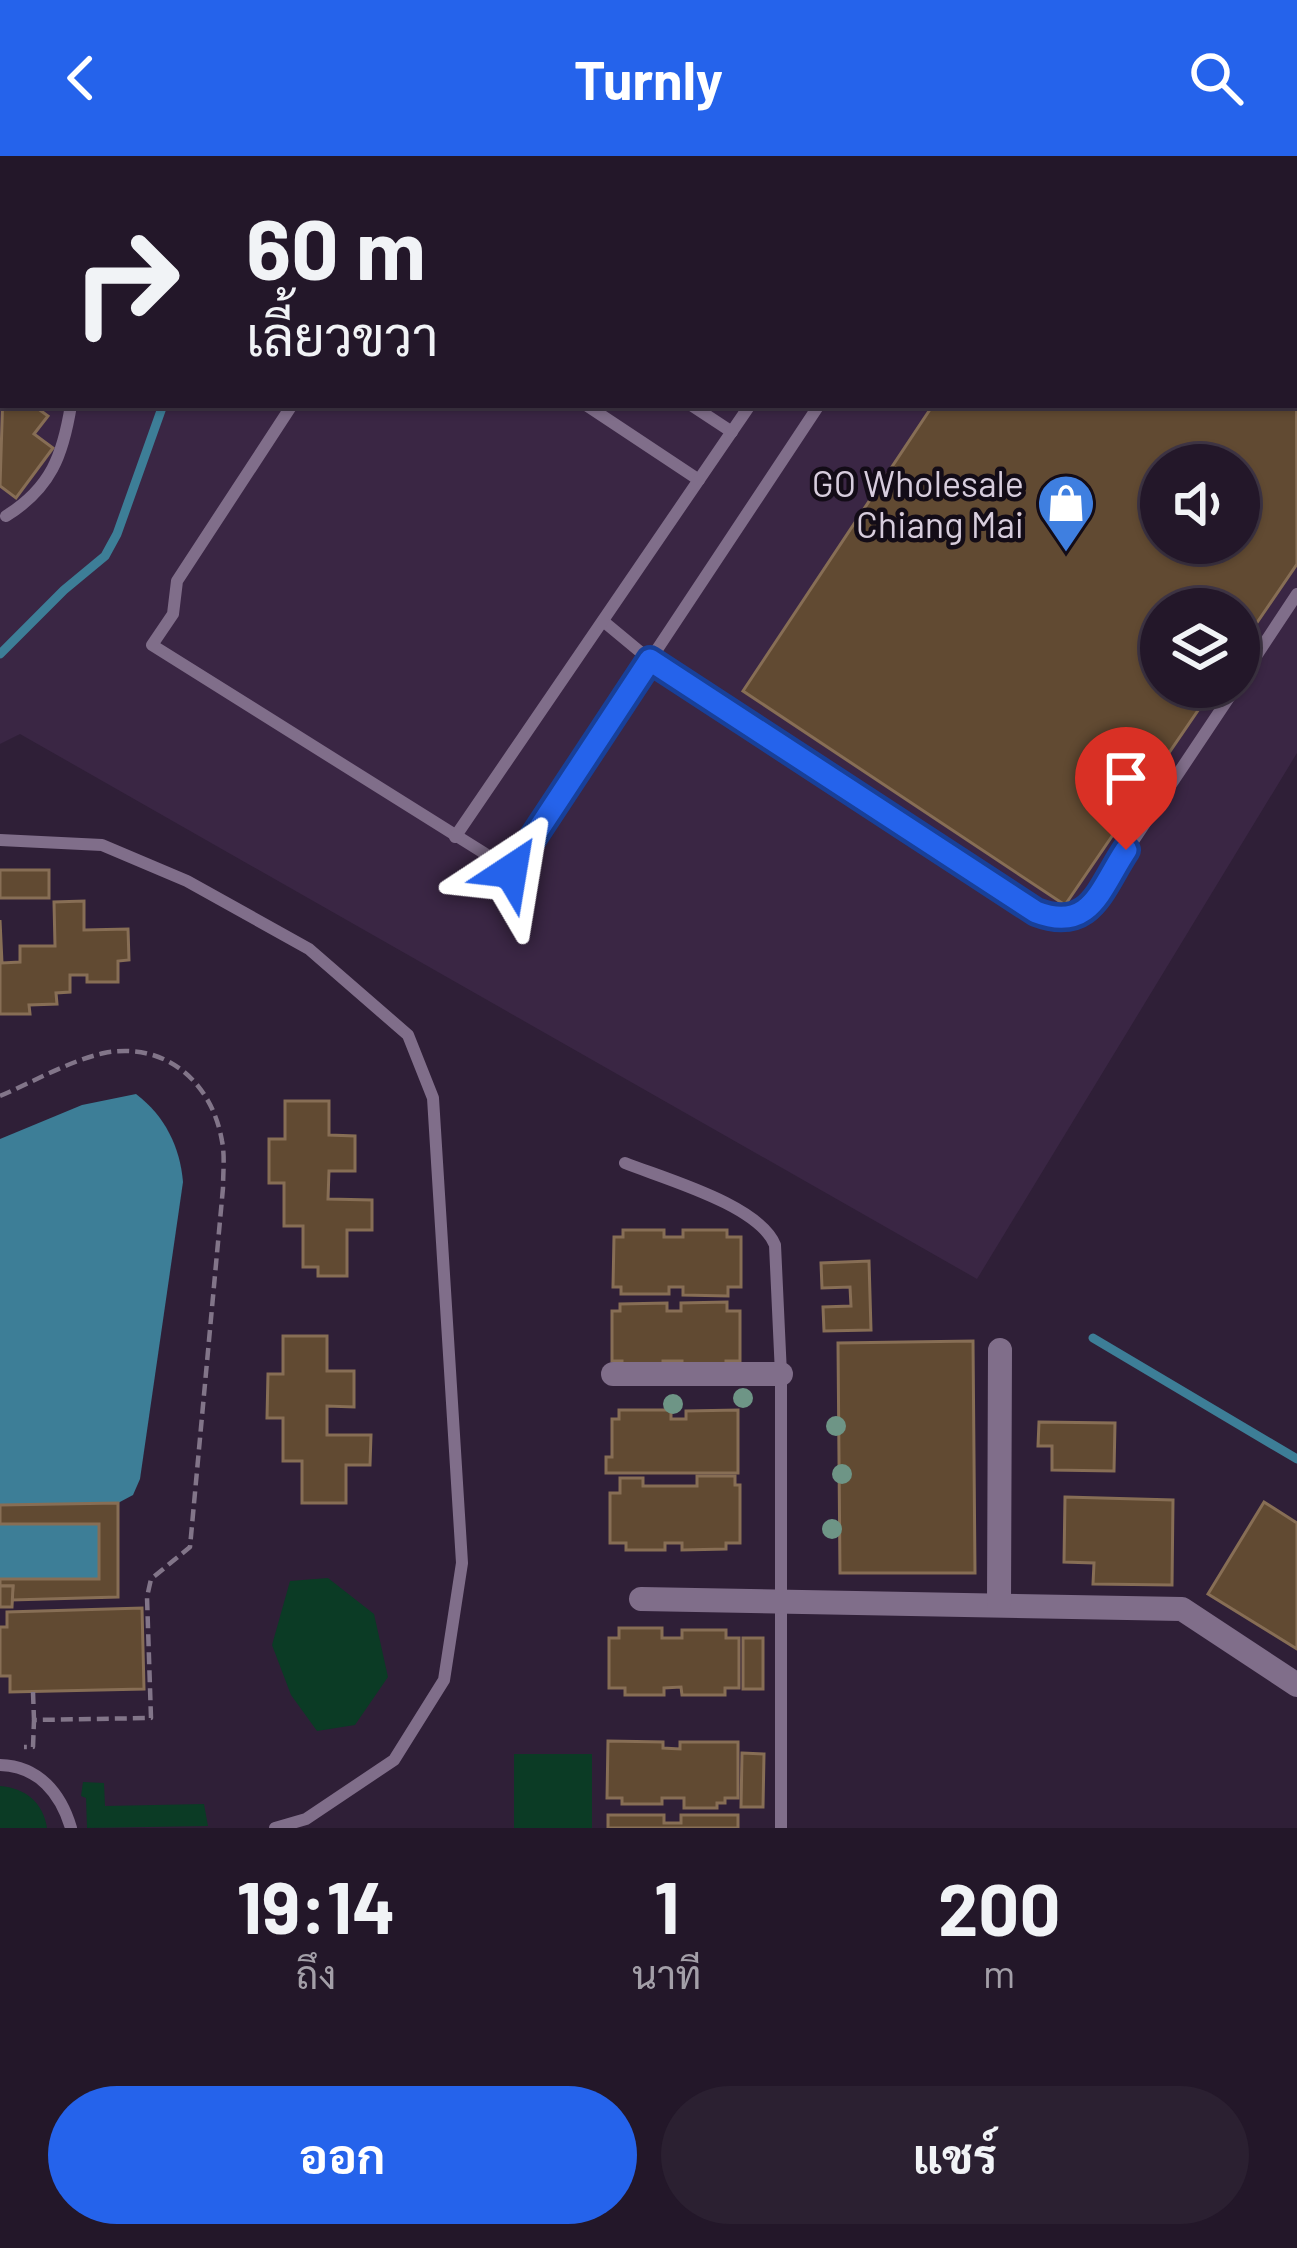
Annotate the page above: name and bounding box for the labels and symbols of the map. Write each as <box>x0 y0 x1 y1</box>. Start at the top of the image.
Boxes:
place label: GO Wholesale Chiang Mai <box>812 461 1024 545</box>
shop icon: GO Wholesale Chiang Mai <box>1035 472 1097 554</box>
pin <box>1075 727 1177 850</box>
position arrow <box>448 808 574 934</box>

